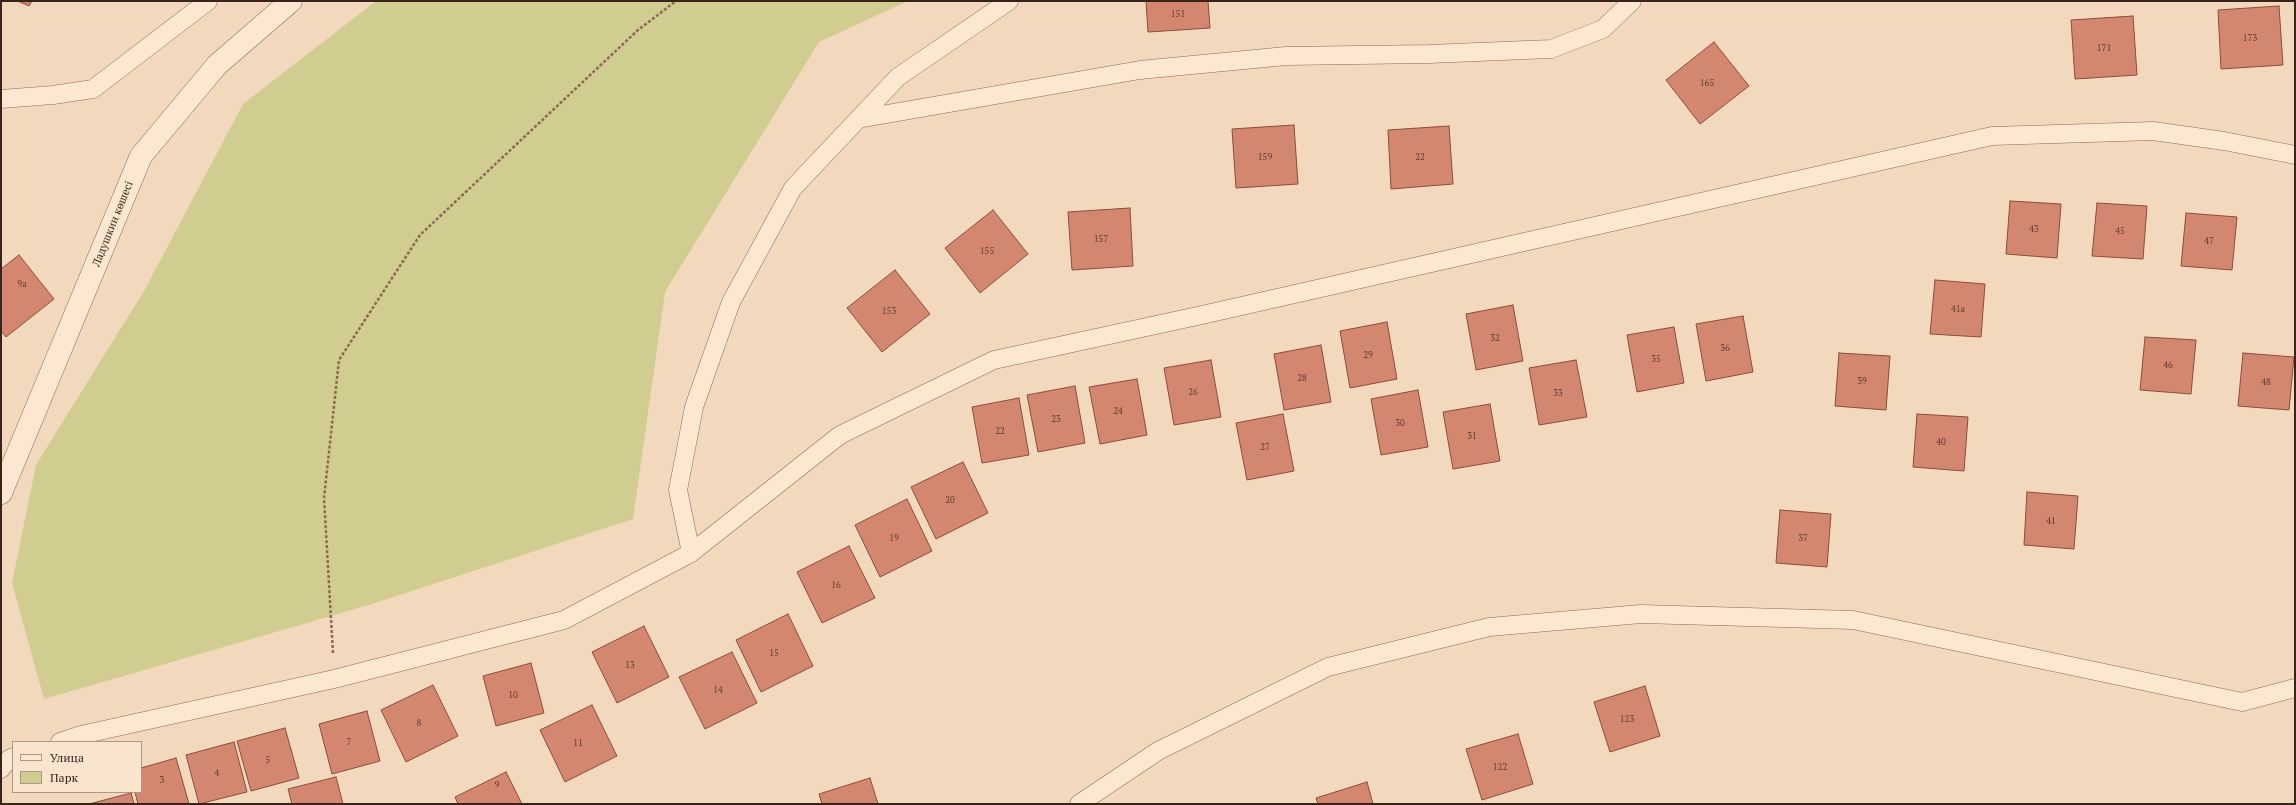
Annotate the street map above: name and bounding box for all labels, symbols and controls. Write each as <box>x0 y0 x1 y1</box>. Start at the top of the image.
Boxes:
house number: 151 <box>1171 9 1185 19</box>
house number: 173 <box>2243 33 2257 43</box>
house number: 171 <box>2097 43 2111 53</box>
house number: 165 <box>1700 78 1714 88</box>
house number: 159 <box>1258 152 1272 162</box>
house number: 22 <box>1415 152 1425 162</box>
street label: Ладушкин көшесі <box>90 179 136 269</box>
house number: 43 <box>2029 224 2039 234</box>
house number: 45 <box>2115 226 2125 236</box>
house number: 157 <box>1094 234 1108 244</box>
house number: 47 <box>2204 236 2214 246</box>
house number: 155 <box>980 246 994 256</box>
house number: 9а <box>17 279 27 289</box>
house number: 41а <box>1951 304 1965 314</box>
house number: 153 <box>882 306 896 316</box>
house number: 32 <box>1490 333 1500 343</box>
house number: 36 <box>1720 343 1730 353</box>
house number: 29 <box>1363 350 1373 360</box>
house number: 35 <box>1651 354 1661 364</box>
house number: 46 <box>2163 360 2173 370</box>
house number: 28 <box>1297 373 1307 383</box>
house number: 39 <box>1857 376 1867 386</box>
house number: 48 <box>2261 377 2271 387</box>
house number: 26 <box>1188 387 1198 397</box>
house number: 33 <box>1553 388 1563 398</box>
house number: 24 <box>1113 406 1123 416</box>
house number: 23 <box>1051 414 1061 424</box>
house number: 30 <box>1395 418 1405 428</box>
house number: 22 <box>995 426 1005 436</box>
house number: 31 <box>1467 431 1477 441</box>
house number: 40 <box>1936 437 1946 447</box>
house number: 27 <box>1260 442 1270 452</box>
house number: 20 <box>945 495 955 505</box>
house number: 41 <box>2046 516 2056 526</box>
house number: 19 <box>889 533 899 543</box>
house number: 37 <box>1798 533 1808 543</box>
house number: 16 <box>831 580 841 590</box>
house number: 15 <box>769 648 779 658</box>
house number: 13 <box>625 660 635 670</box>
house number: 14 <box>713 685 723 695</box>
house number: 10 <box>508 690 518 700</box>
house number: 123 <box>1620 714 1634 724</box>
house number: 8 <box>417 718 421 728</box>
house number: 7 <box>347 737 351 747</box>
house number: 11 <box>573 738 583 748</box>
legend <box>12 741 142 793</box>
text: Улица <box>50 750 84 765</box>
house number: 5 <box>266 755 270 765</box>
house number: 122 <box>1493 762 1507 772</box>
house number: 4 <box>215 768 219 778</box>
text: Парк <box>50 770 78 785</box>
house number: 3 <box>160 775 164 785</box>
house number: 9 <box>495 780 499 790</box>

